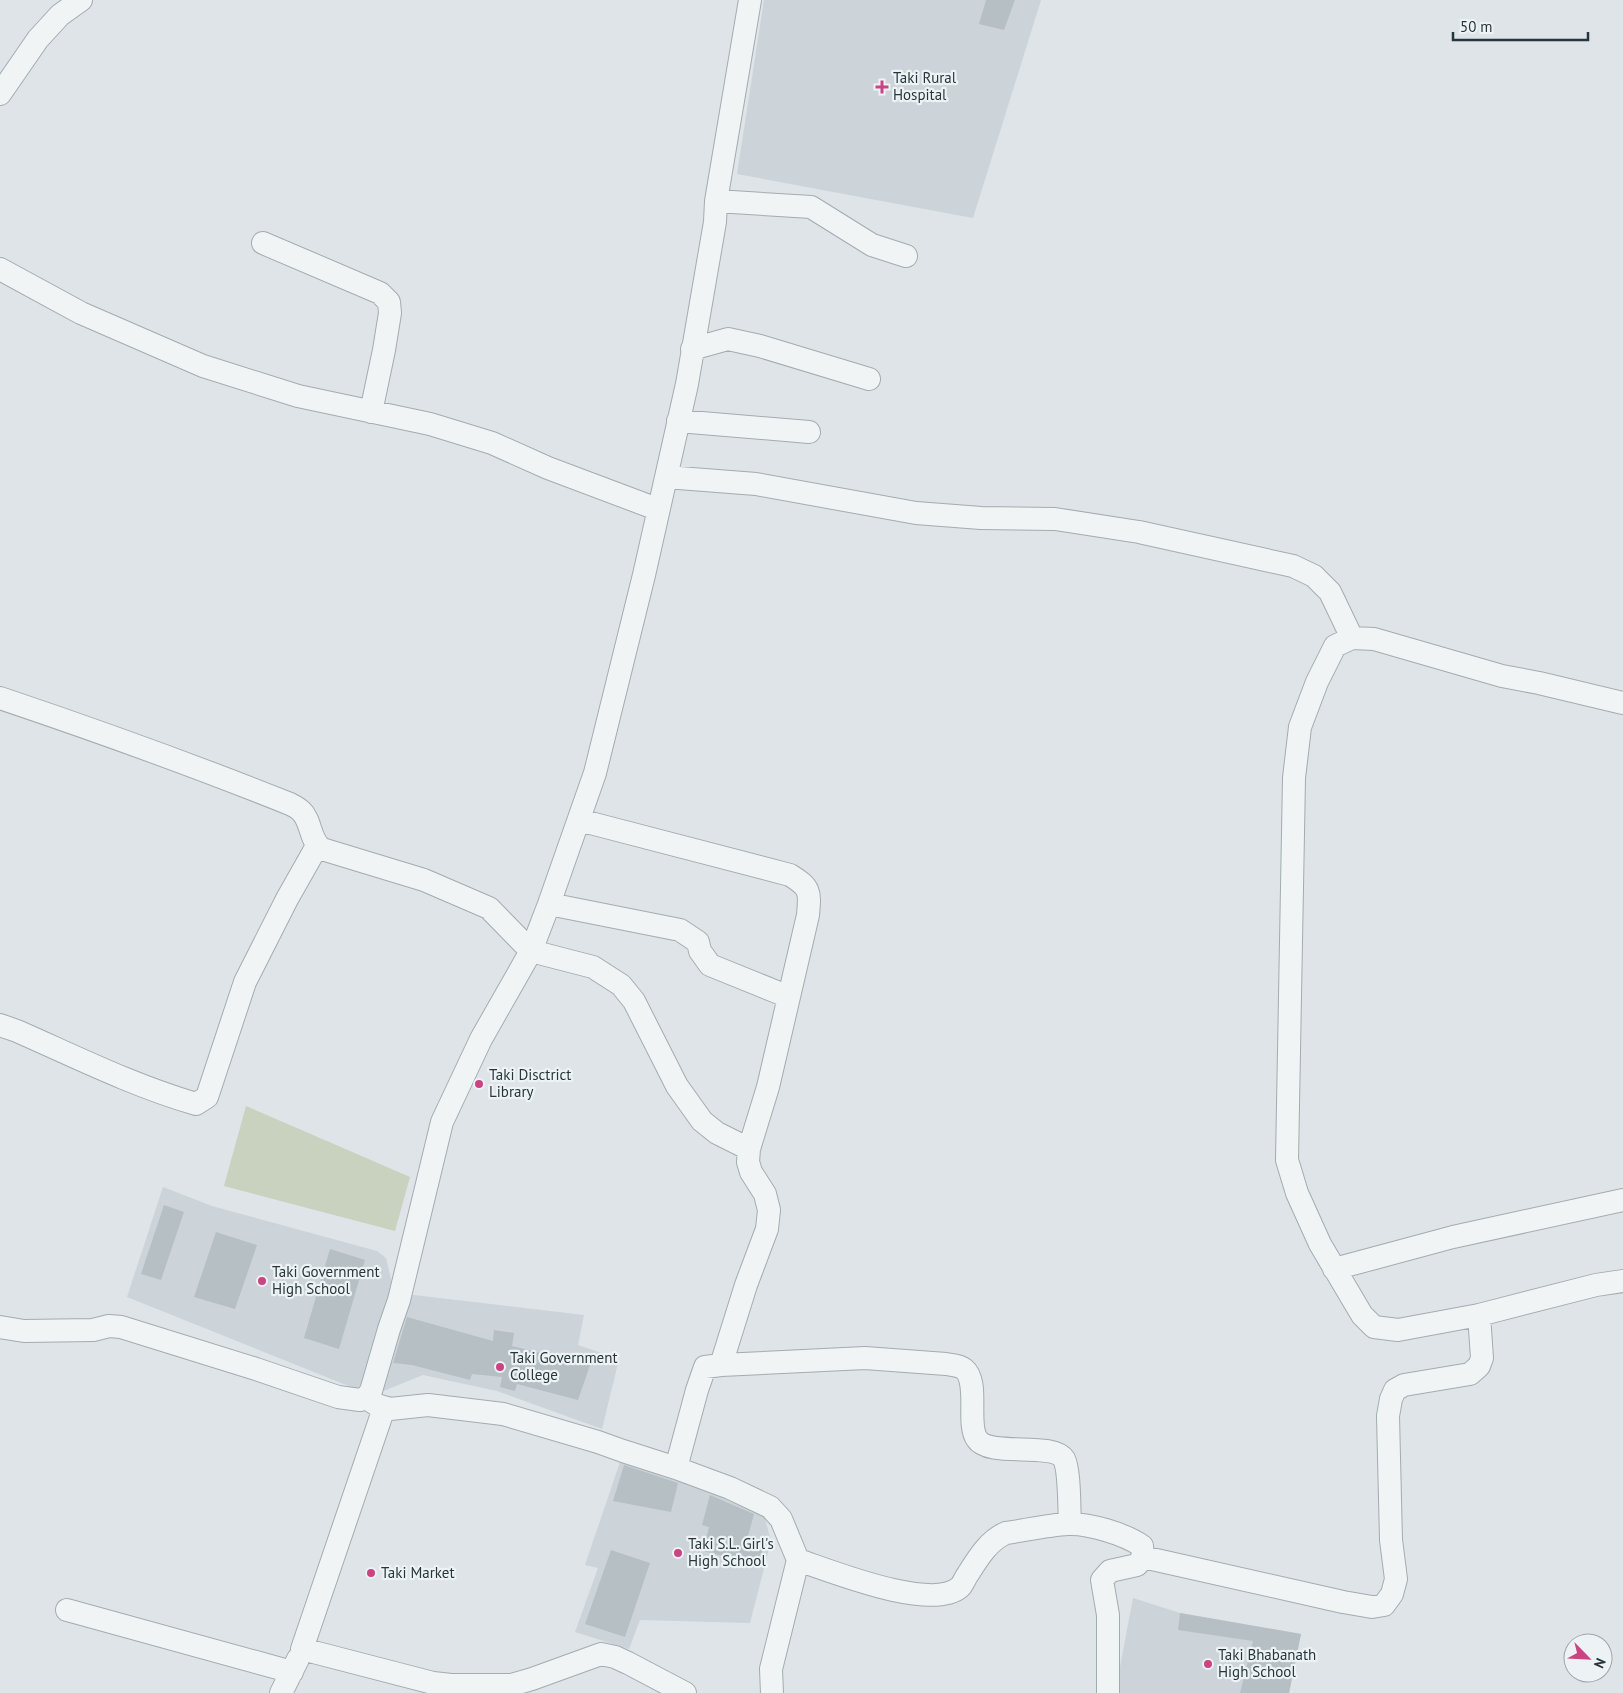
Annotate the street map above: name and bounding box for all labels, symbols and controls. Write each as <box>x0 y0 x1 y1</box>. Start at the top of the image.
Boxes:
scale bar <box>1453 10 1588 42</box>
text: 50 m <box>1460 17 1493 36</box>
place label: Taki Rural Hospital <box>893 68 957 104</box>
marker: Taki Rural Hospital <box>875 80 889 94</box>
place label: Taki Disctrict Library <box>489 1065 571 1101</box>
marker: Taki Disctrict Library <box>473 1078 485 1090</box>
place label: Taki Government High School <box>272 1262 380 1298</box>
marker: Taki Government High School <box>256 1275 268 1287</box>
place label: Taki Government College <box>510 1348 618 1384</box>
marker: Taki Government College <box>494 1361 506 1373</box>
place label: Taki S.L. Girl's High School <box>688 1534 774 1570</box>
marker: Taki S.L. Girl's High School <box>672 1547 684 1559</box>
place label: Taki Market <box>381 1563 455 1582</box>
marker: Taki Market <box>365 1567 377 1579</box>
north arrow <box>1563 1633 1613 1683</box>
place label: Taki Bhabanath High School <box>1218 1645 1316 1681</box>
text: N <box>1590 1655 1610 1671</box>
marker: Taki Bhabanath High School <box>1202 1658 1214 1670</box>

